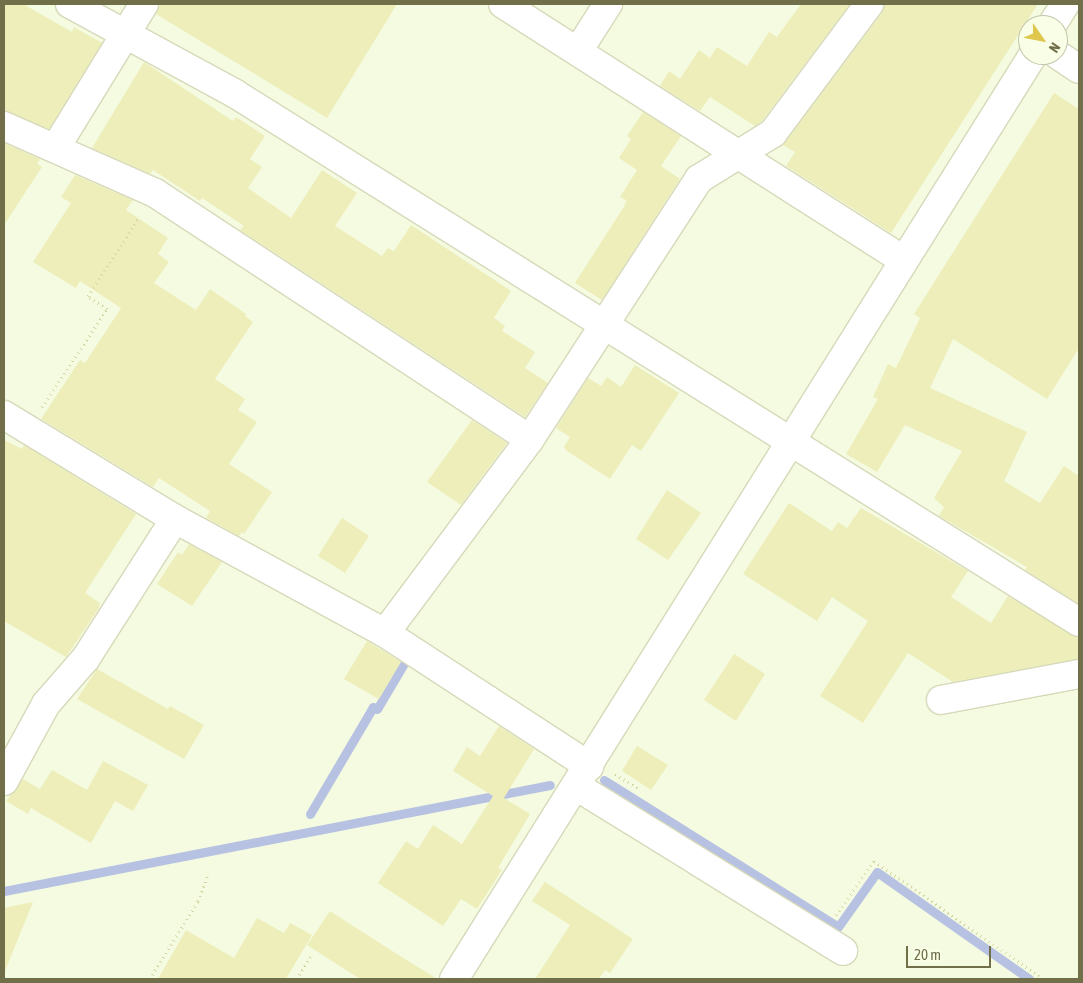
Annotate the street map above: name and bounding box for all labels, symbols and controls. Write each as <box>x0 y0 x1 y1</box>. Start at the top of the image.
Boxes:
north arrow <box>1018 15 1068 65</box>
text: N <box>1046 40 1064 55</box>
scale bar <box>908 936 993 968</box>
text: 20 m <box>914 946 941 963</box>

